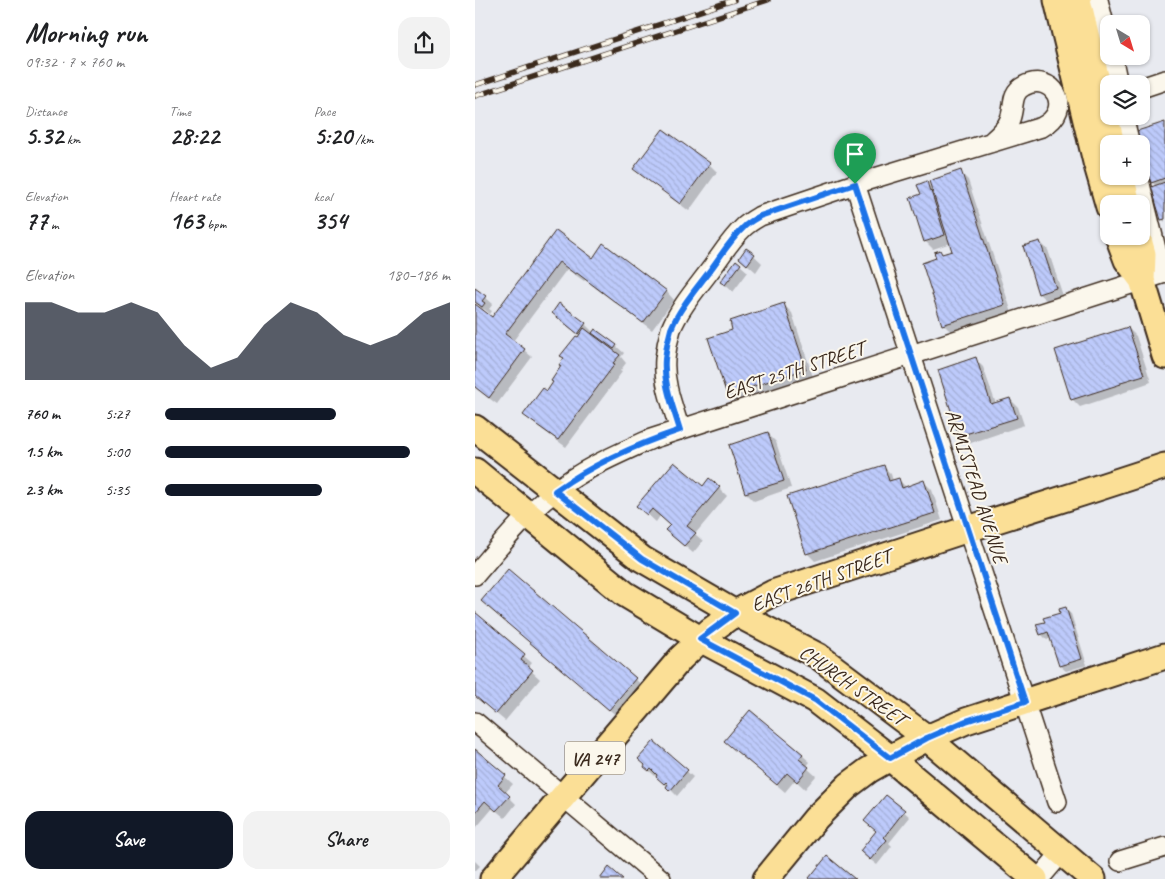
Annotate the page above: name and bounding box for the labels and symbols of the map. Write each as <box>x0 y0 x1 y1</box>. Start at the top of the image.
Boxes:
north arrow <box>1100 15 1150 65</box>
pin <box>834 133 876 184</box>
street label: EAST 25TH STREET <box>721 334 872 405</box>
street label: ARMISTEAD AVENUE <box>940 406 1014 569</box>
street label: EAST 26TH STREET <box>748 542 899 617</box>
street label: CHURCH STREET <box>795 639 915 734</box>
road number: VA 247 <box>565 741 625 774</box>

